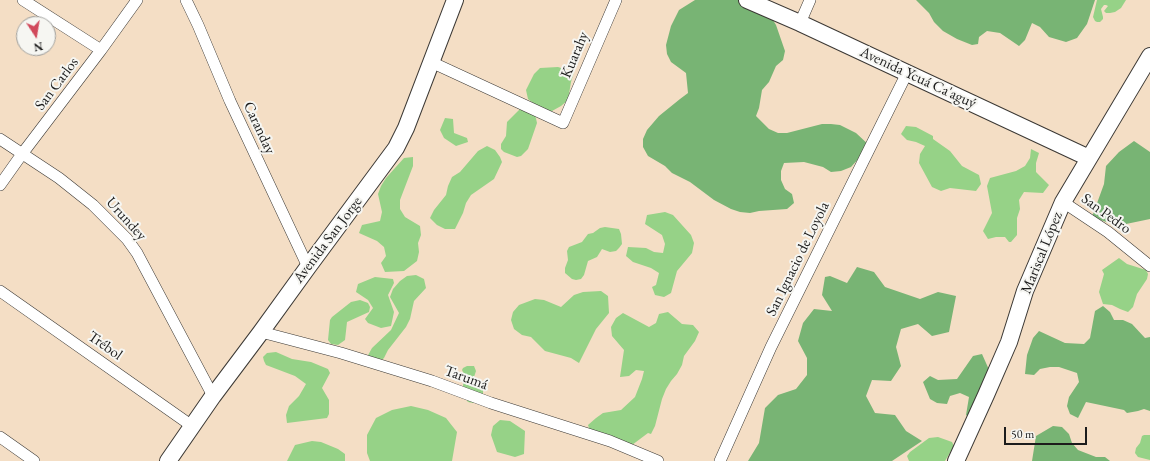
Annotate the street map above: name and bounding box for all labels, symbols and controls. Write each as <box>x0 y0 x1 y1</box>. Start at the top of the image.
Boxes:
north arrow <box>16 16 56 56</box>
street label: Kuarahy <box>557 29 593 81</box>
text: N <box>32 39 44 55</box>
street label: Avenida Ycuá Ca'aguý <box>857 43 979 113</box>
street label: San Carlos <box>31 54 83 114</box>
street label: Caranday <box>239 99 279 157</box>
street label: San Pedro <box>1078 190 1134 238</box>
street label: Avenida San Jorge <box>290 193 366 287</box>
street label: Urundey <box>102 194 150 244</box>
street label: San Ignacio de Loyola <box>763 199 833 319</box>
street label: Mariscal López <box>1017 209 1067 297</box>
street label: Trébol <box>84 328 126 364</box>
street label: Tarumá <box>442 362 490 394</box>
scale bar <box>1006 419 1089 445</box>
text: 50 m <box>1011 426 1034 442</box>

